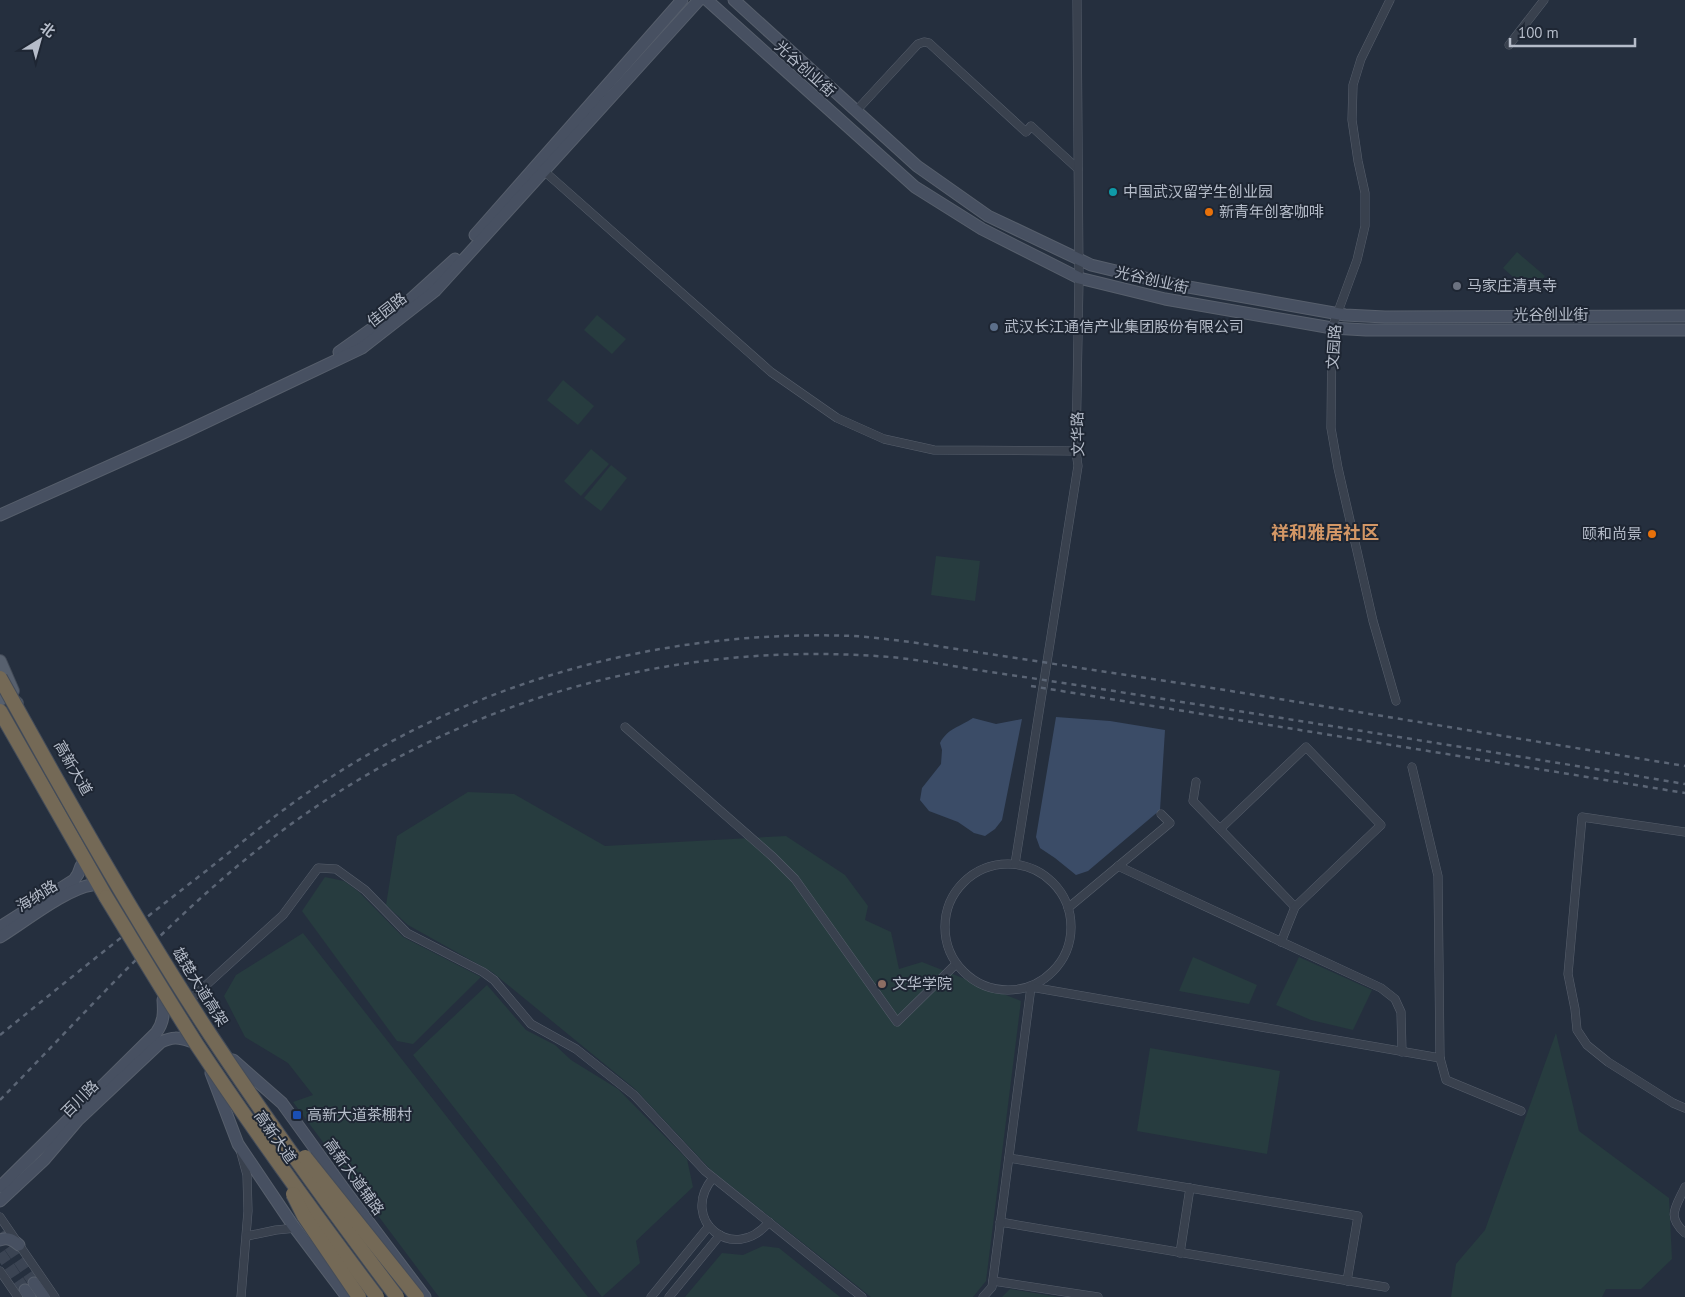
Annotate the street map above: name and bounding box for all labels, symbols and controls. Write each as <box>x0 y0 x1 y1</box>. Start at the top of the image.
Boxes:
north arrow <box>15 15 65 65</box>
scale bar <box>1510 15 1635 47</box>
text: 北 <box>37 18 59 41</box>
text: 100 m <box>1518 23 1559 42</box>
street label: 光谷创业街 <box>771 36 840 101</box>
place label: 中国武汉留学生创业园 <box>1123 182 1273 201</box>
marker: 中国武汉留学生创业园 <box>1107 186 1119 198</box>
place label: 新青年创客咖啡 <box>1219 202 1324 221</box>
marker: 新青年创客咖啡 <box>1203 206 1215 218</box>
street label: 光谷创业街 <box>1113 262 1191 297</box>
place label: 马家庄清真寺 <box>1467 276 1557 295</box>
marker: 马家庄清真寺 <box>1451 280 1463 292</box>
street label: 佳园路 <box>363 288 410 331</box>
street label: 光谷创业街 <box>1513 305 1589 324</box>
place label: 武汉长江通信产业集团股份有限公司 <box>1004 317 1244 336</box>
marker: 武汉长江通信产业集团股份有限公司 <box>988 321 1000 333</box>
street label: 文园路 <box>1322 324 1345 370</box>
street label: 文华路 <box>1068 411 1087 457</box>
district label: 祥和雅居社区 <box>1271 521 1379 544</box>
place label: 颐和尚景 <box>1582 524 1642 543</box>
marker: 颐和尚景 <box>1646 528 1658 540</box>
street label: 高新大道 <box>50 737 97 798</box>
street label: 海纳路 <box>13 876 61 916</box>
street label: 雄楚大道高架 <box>169 944 232 1030</box>
place label: 文华学院 <box>892 974 952 993</box>
marker: 文华学院 <box>876 978 888 990</box>
street label: 百川路 <box>57 1076 102 1121</box>
place label: 高新大道茶棚村 <box>307 1105 412 1124</box>
street label: 高新大道 <box>250 1107 300 1167</box>
marker: 高新大道茶棚村 <box>291 1109 303 1121</box>
street label: 高新大道辅路 <box>320 1135 389 1219</box>

